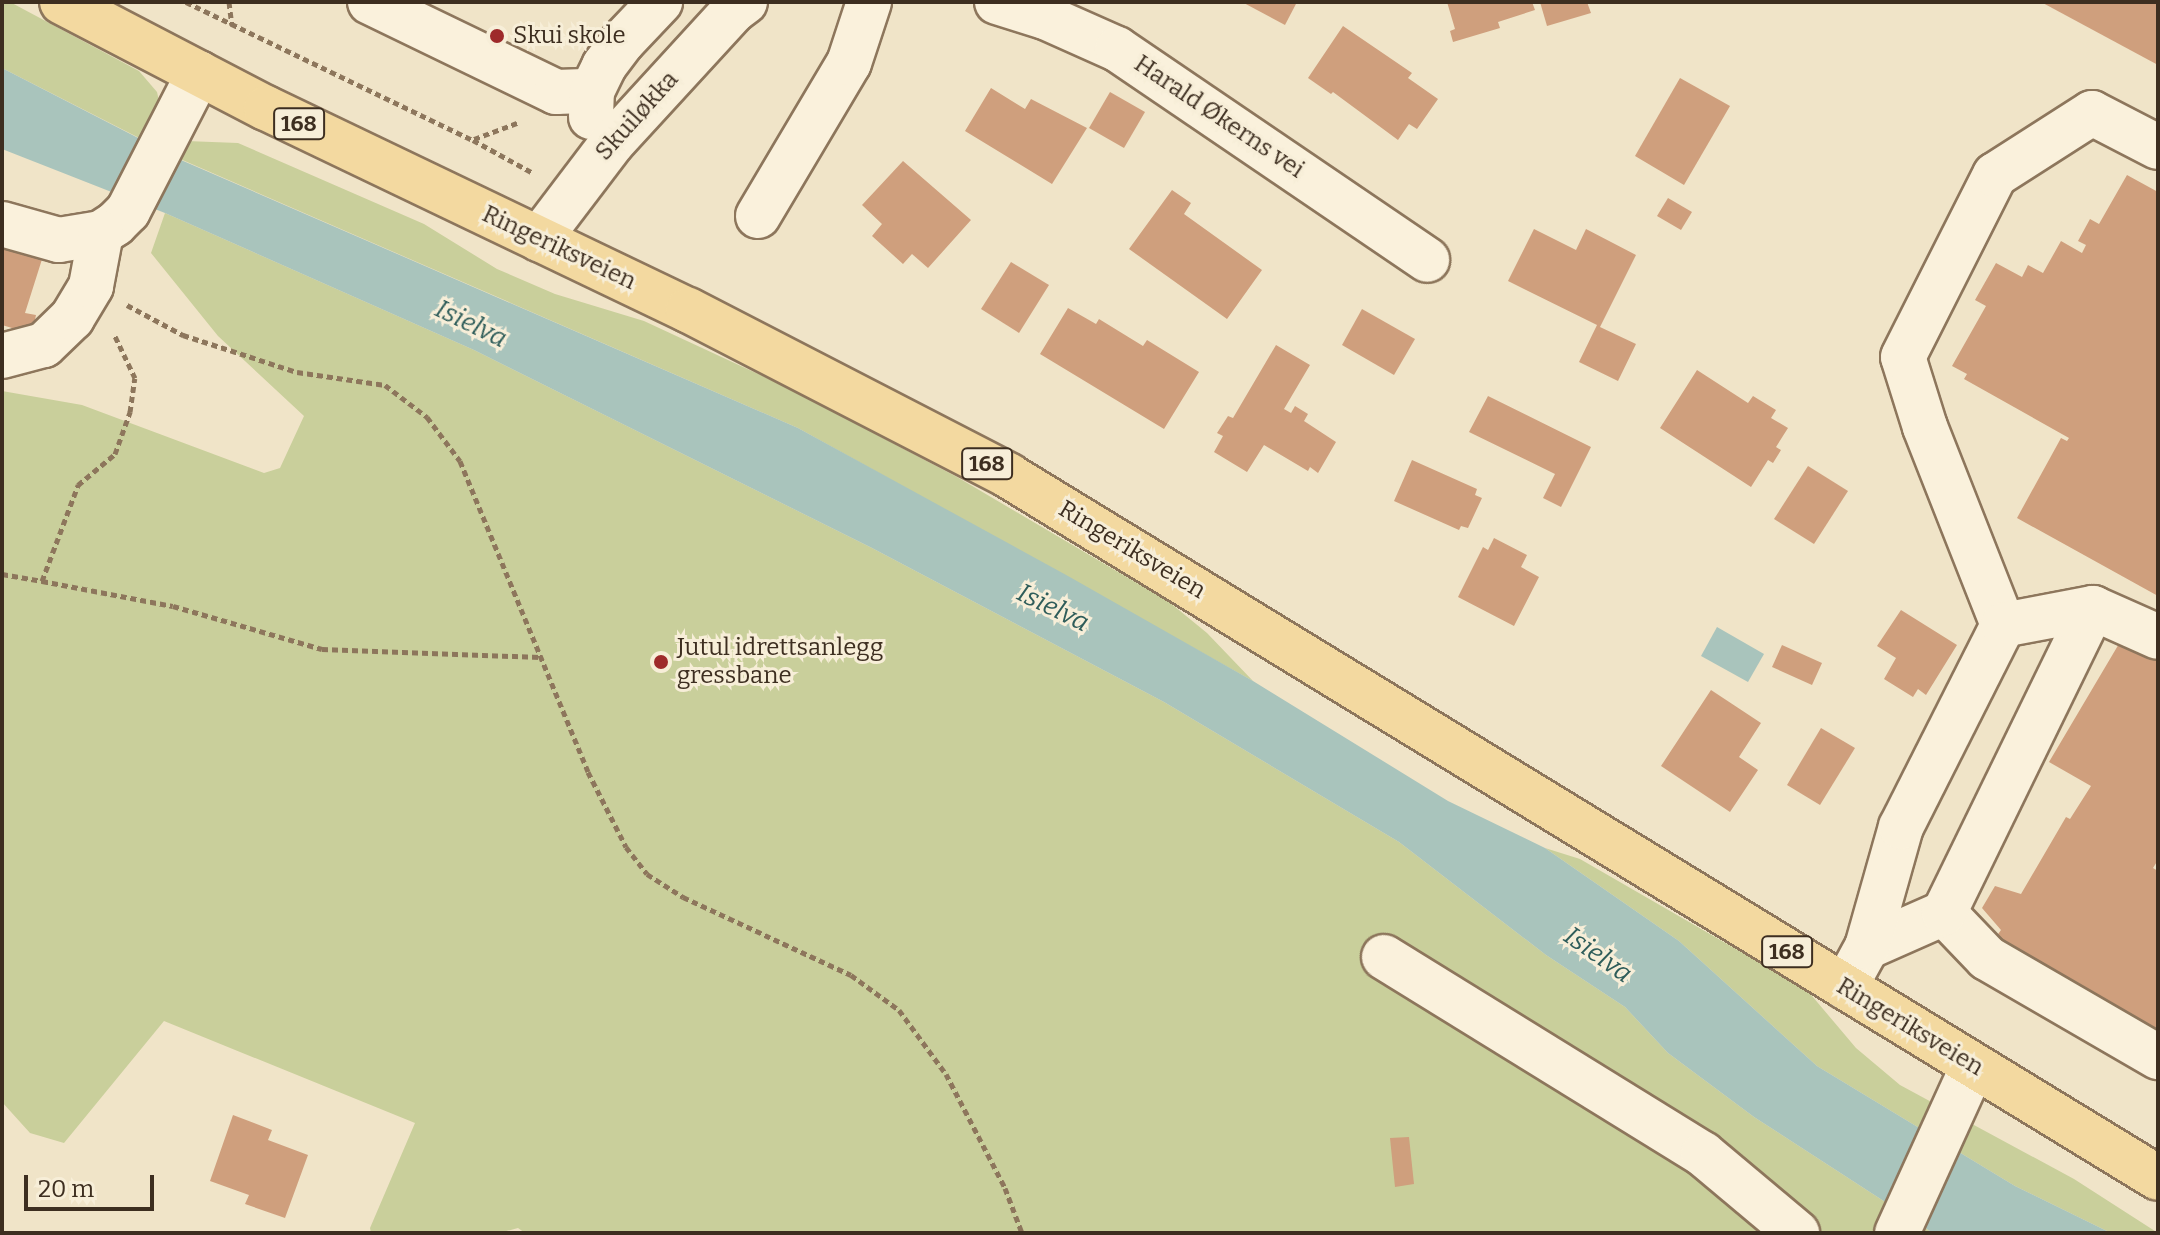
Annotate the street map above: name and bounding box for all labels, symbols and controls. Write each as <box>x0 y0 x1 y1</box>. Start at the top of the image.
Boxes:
place label: Skui skole <box>513 22 626 50</box>
marker: Skui skole <box>488 27 506 45</box>
street label: Harald Økerns vei <box>1129 50 1309 184</box>
street label: Skuiløkka <box>590 66 684 166</box>
road number: 168 <box>273 106 325 142</box>
street label: Ringeriksveien <box>478 200 640 296</box>
water label: Isielva <box>430 293 512 355</box>
road number: 168 <box>961 446 1013 482</box>
street label: Ringeriksveien <box>1053 495 1211 605</box>
water label: Isielva <box>1012 577 1094 639</box>
place label: Jutul idrettsanlegg gressbane <box>677 634 883 690</box>
marker: Jutul idrettsanlegg gressbane <box>652 653 670 671</box>
water label: Isielva <box>1558 920 1638 990</box>
road number: 168 <box>1761 934 1813 970</box>
street label: Ringeriksveien <box>1831 972 1989 1082</box>
scale bar <box>28 1159 158 1209</box>
text: 20 m <box>38 1175 94 1203</box>

